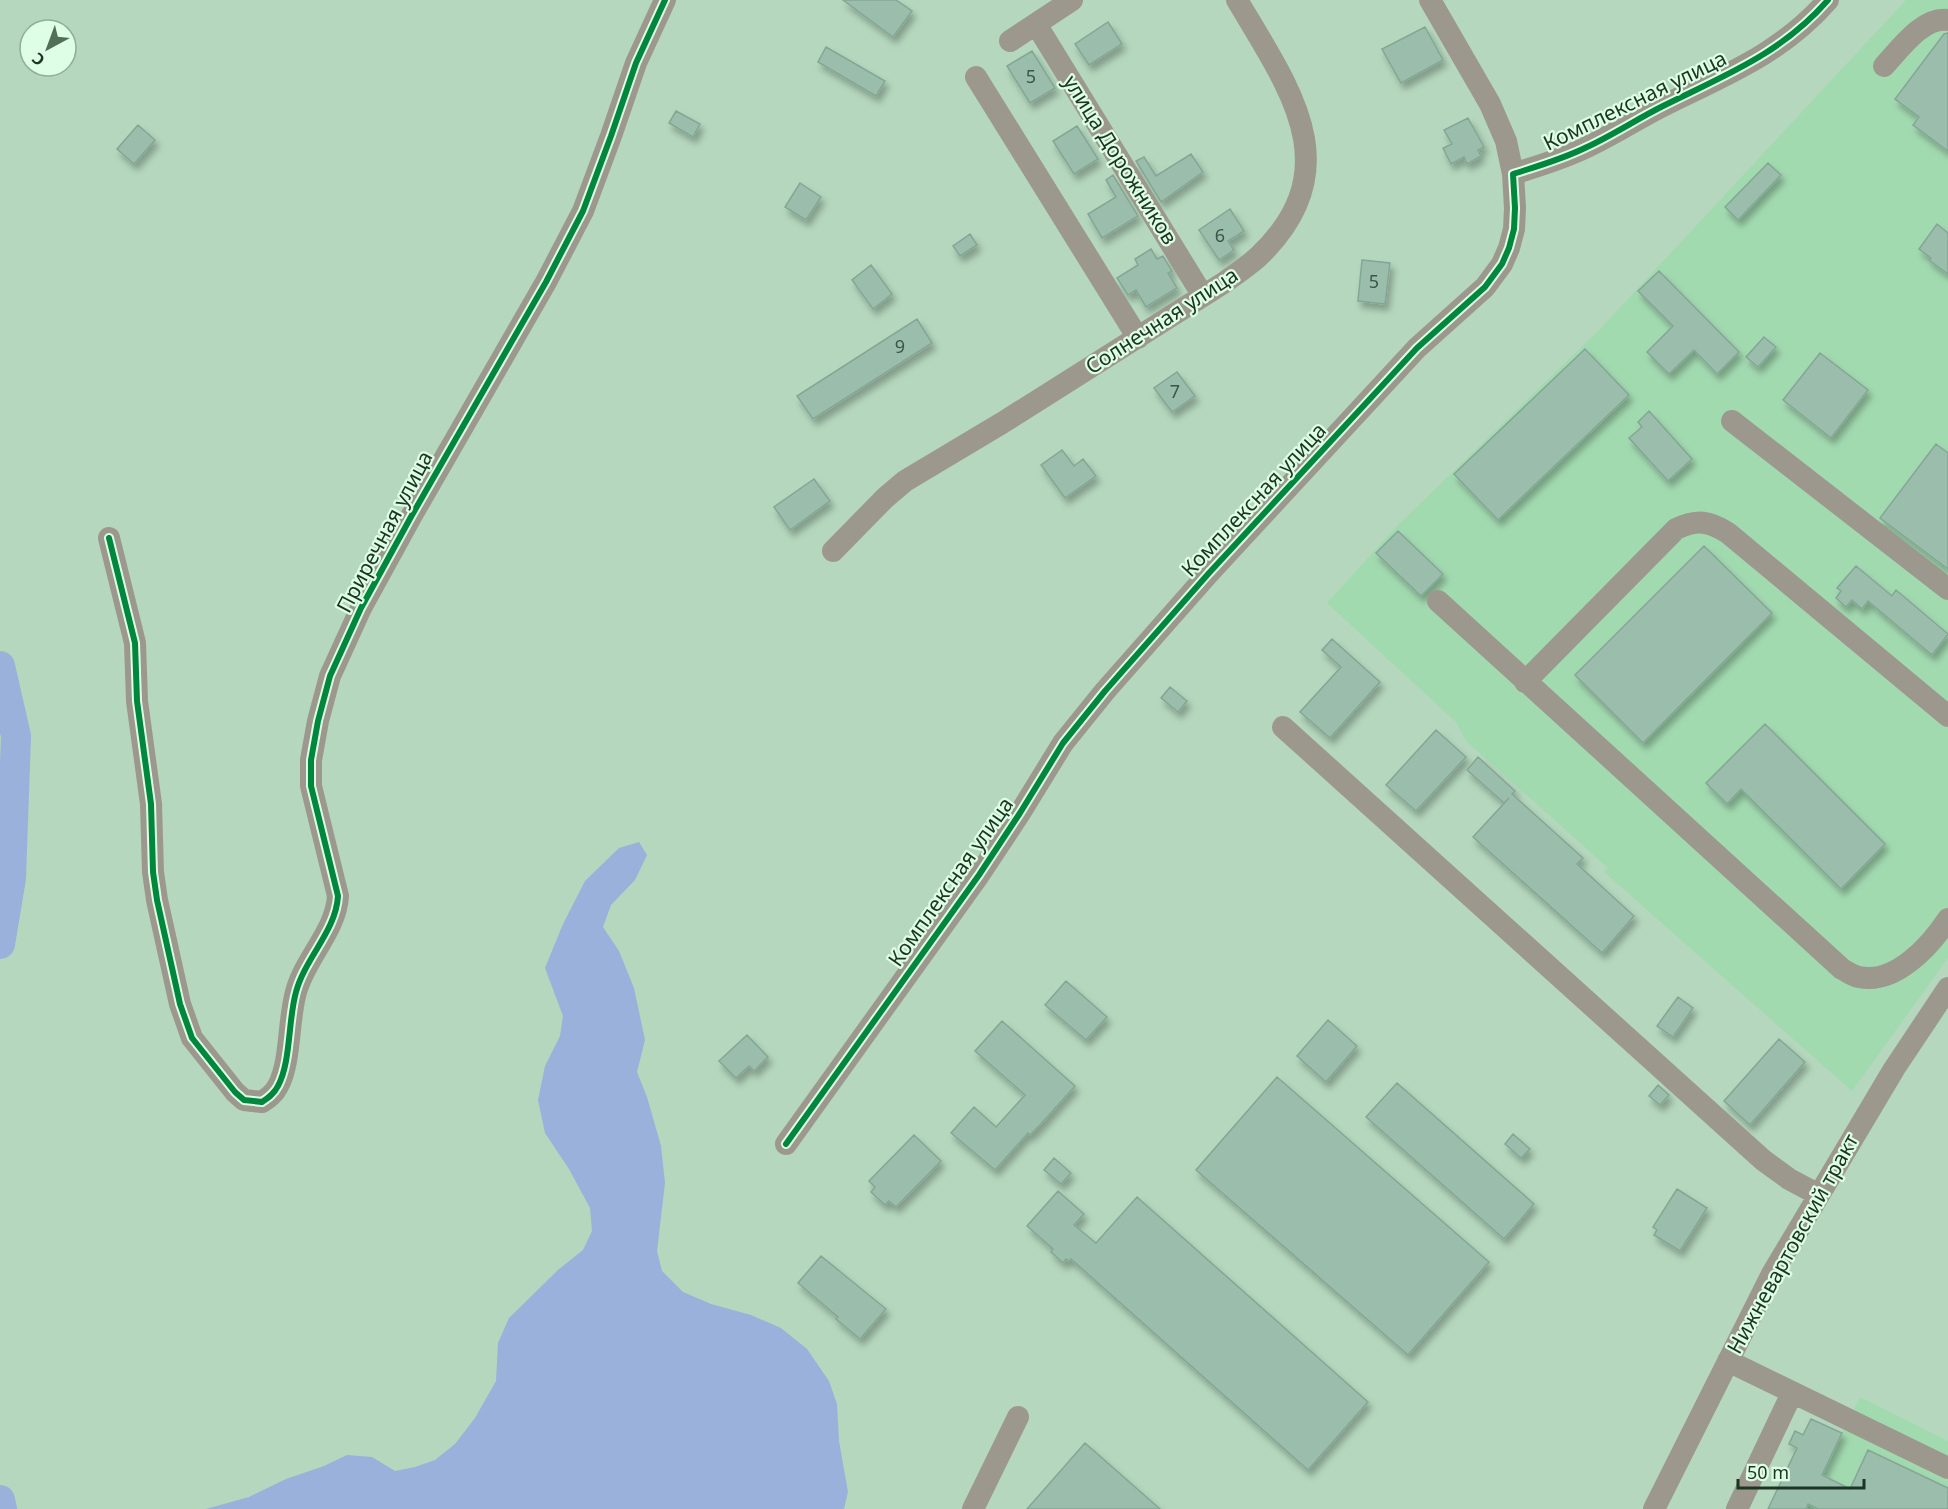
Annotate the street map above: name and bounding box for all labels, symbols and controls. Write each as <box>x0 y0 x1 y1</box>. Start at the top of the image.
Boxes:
north arrow <box>18 18 78 78</box>
street label: Комплексная улица <box>1538 44 1731 157</box>
text: С <box>27 48 49 71</box>
house number: 5 <box>1026 64 1036 88</box>
street label: улица Дорожников <box>1057 70 1184 249</box>
house number: 6 <box>1215 223 1225 247</box>
street label: Солнечная улица <box>1080 260 1243 380</box>
house number: 5 <box>1369 269 1379 293</box>
house number: 9 <box>895 334 905 358</box>
house number: 7 <box>1170 379 1180 403</box>
street label: Комплексная улица <box>1175 416 1332 582</box>
street label: Приречная улица <box>330 446 439 617</box>
street label: Комплексная улица <box>881 791 1019 972</box>
street label: Нижневартовский тракт <box>1720 1128 1864 1358</box>
scale bar <box>1738 1452 1864 1490</box>
text: 50 m <box>1747 1460 1789 1484</box>

